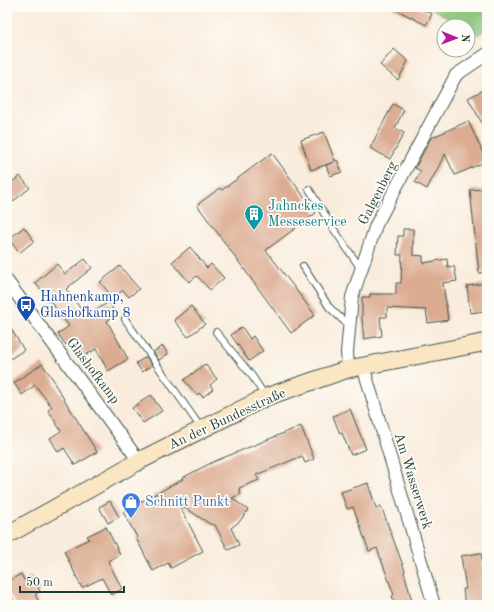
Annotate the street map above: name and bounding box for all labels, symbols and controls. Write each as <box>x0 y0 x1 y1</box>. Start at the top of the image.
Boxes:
north arrow <box>436 18 476 58</box>
text: N <box>459 34 470 43</box>
street label: Galgenberg <box>356 159 400 227</box>
place label: Jahnckes Messeservice <box>268 199 347 229</box>
building icon: Jahnckes Messeservice <box>243 203 265 231</box>
place label: Hahnenkamp, Glashofkamp 8 <box>40 290 131 320</box>
bus stop icon: Hahnenkamp, Glashofkamp 8 <box>15 294 37 322</box>
street label: Glashofkamp <box>64 335 122 407</box>
street label: An der Bundesstraße <box>166 386 288 452</box>
street label: Am Wasserwerk <box>392 431 434 531</box>
shop icon: Schnitt Punkt <box>120 491 142 519</box>
place label: Schnitt Punkt <box>145 495 229 509</box>
scale bar <box>20 568 124 594</box>
text: 50 m <box>26 576 53 589</box>

